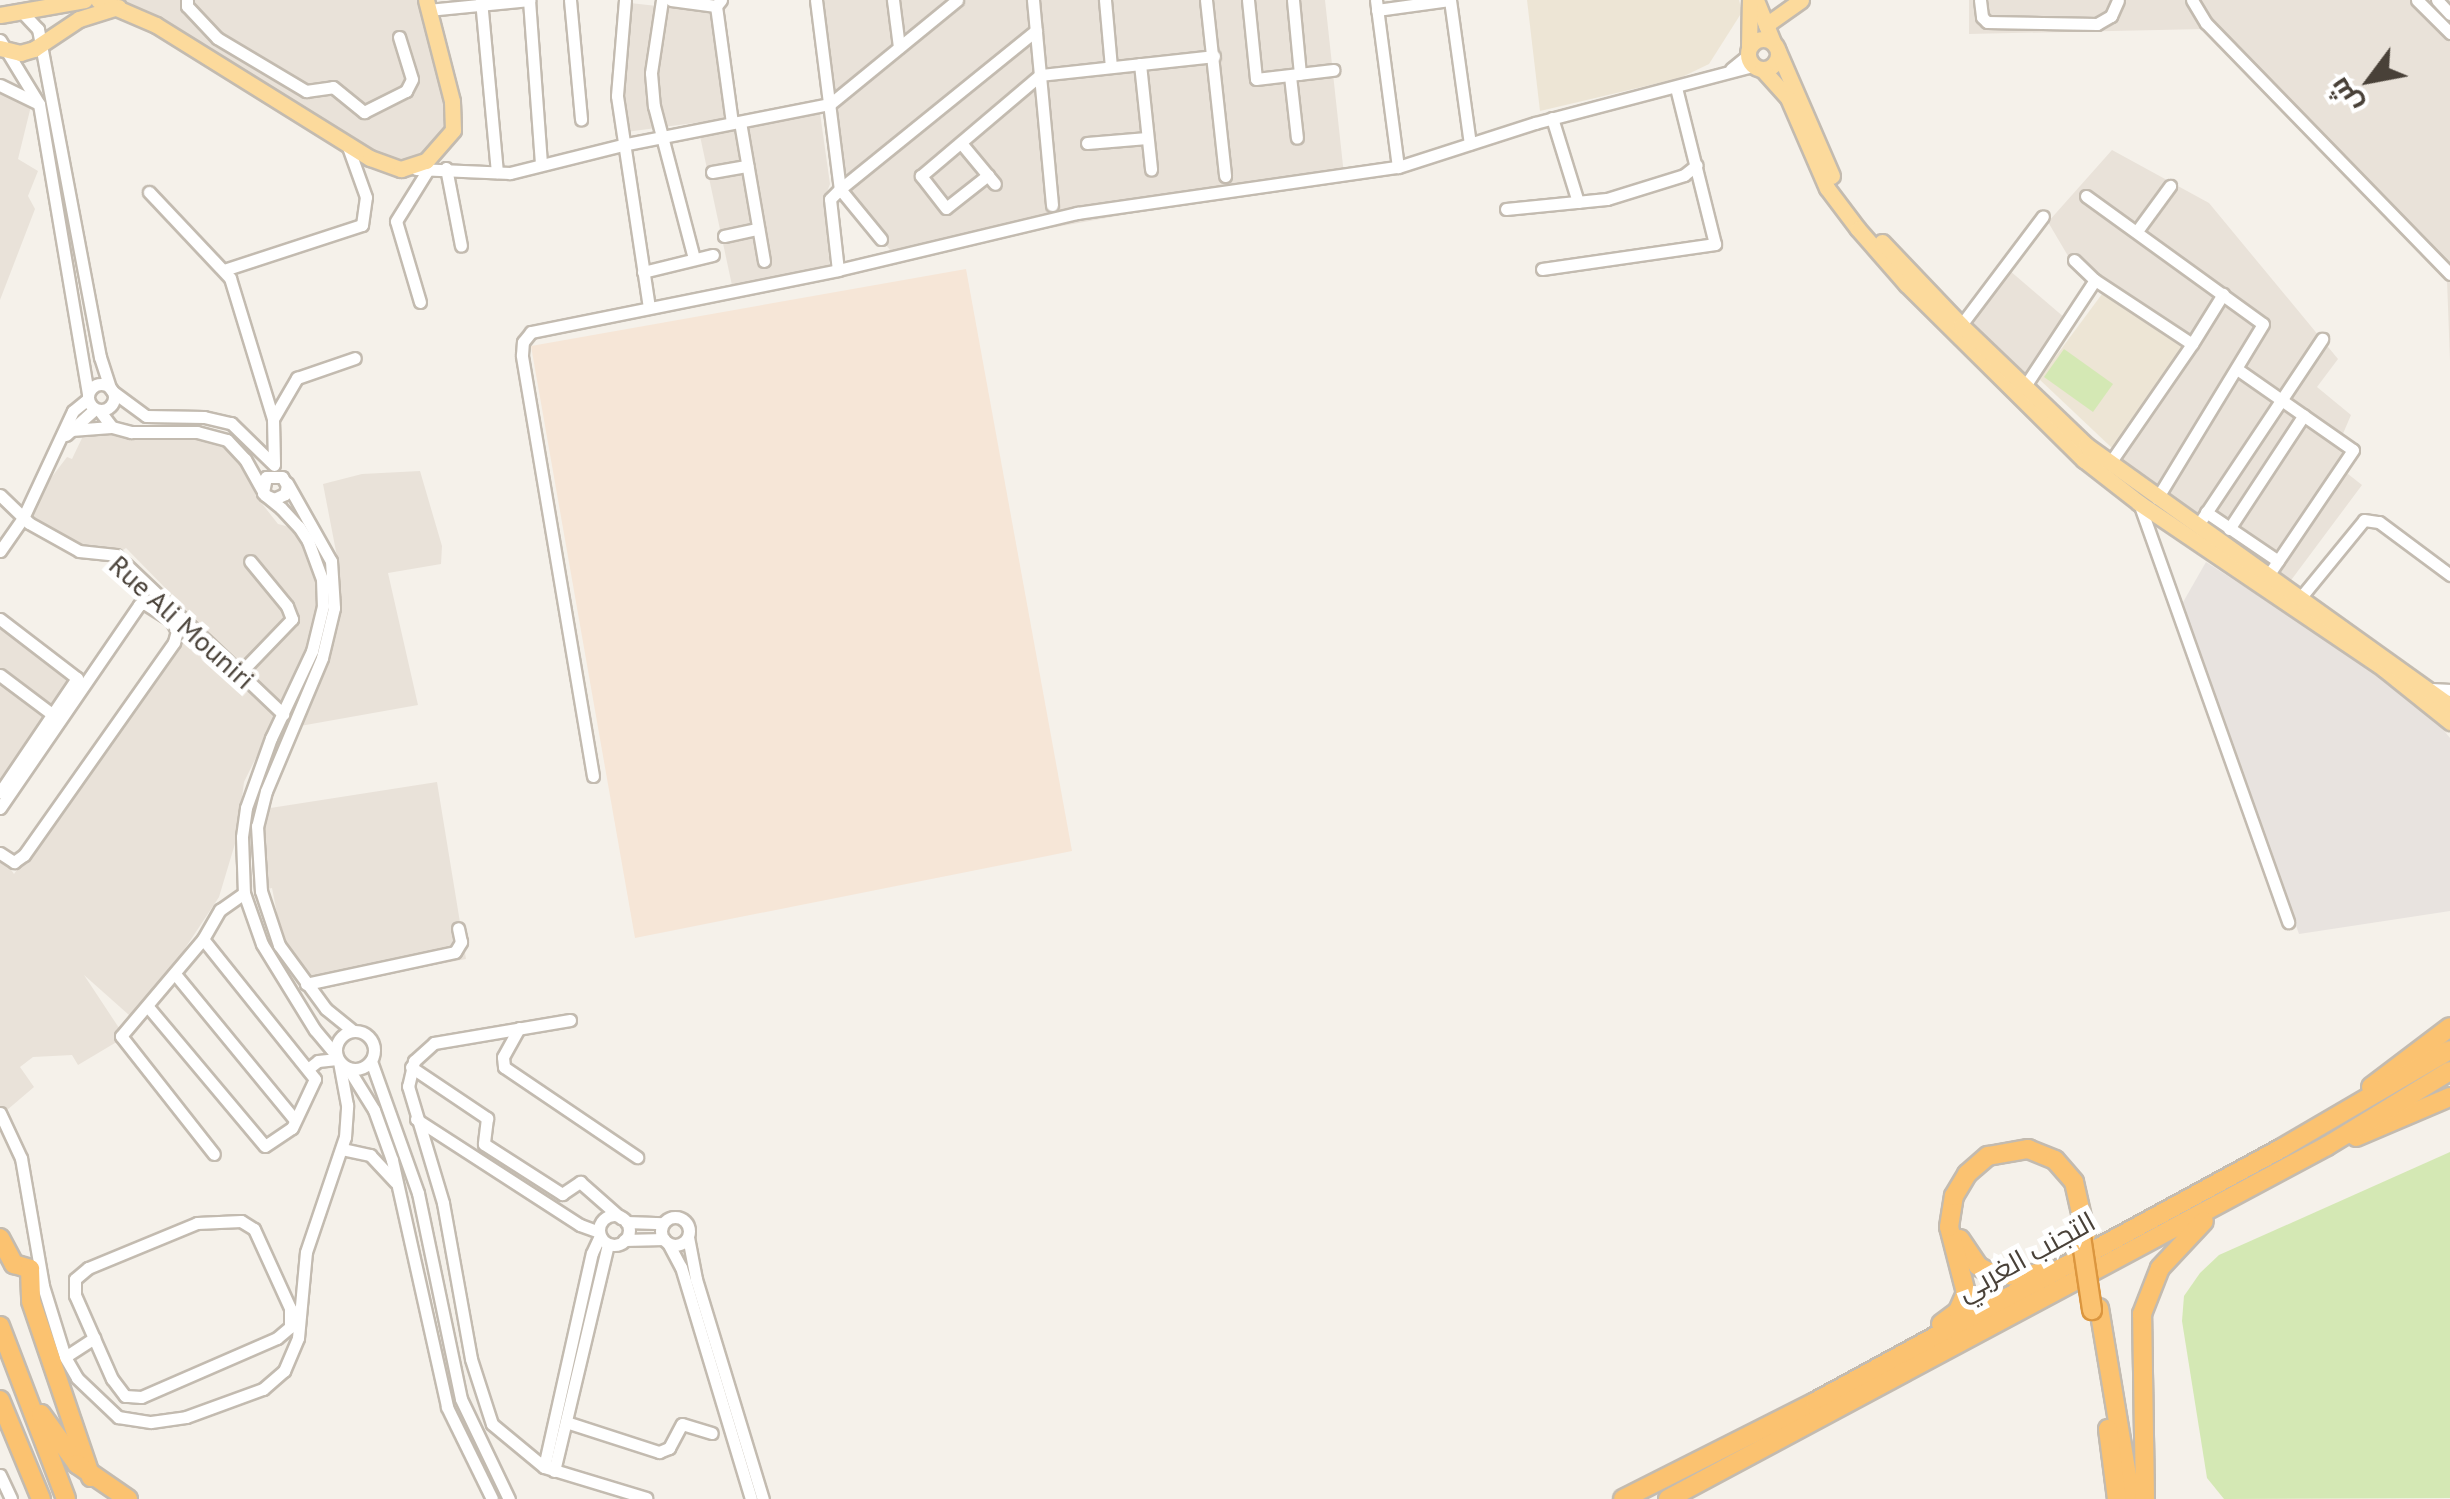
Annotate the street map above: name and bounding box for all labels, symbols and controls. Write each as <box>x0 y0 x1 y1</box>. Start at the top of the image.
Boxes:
north arrow <box>2320 30 2420 130</box>
text: ش <box>2319 71 2369 121</box>
street label: Rue Ali Mouniri <box>102 548 262 696</box>
street label: التجنب الغربي <box>1951 1204 2101 1308</box>

